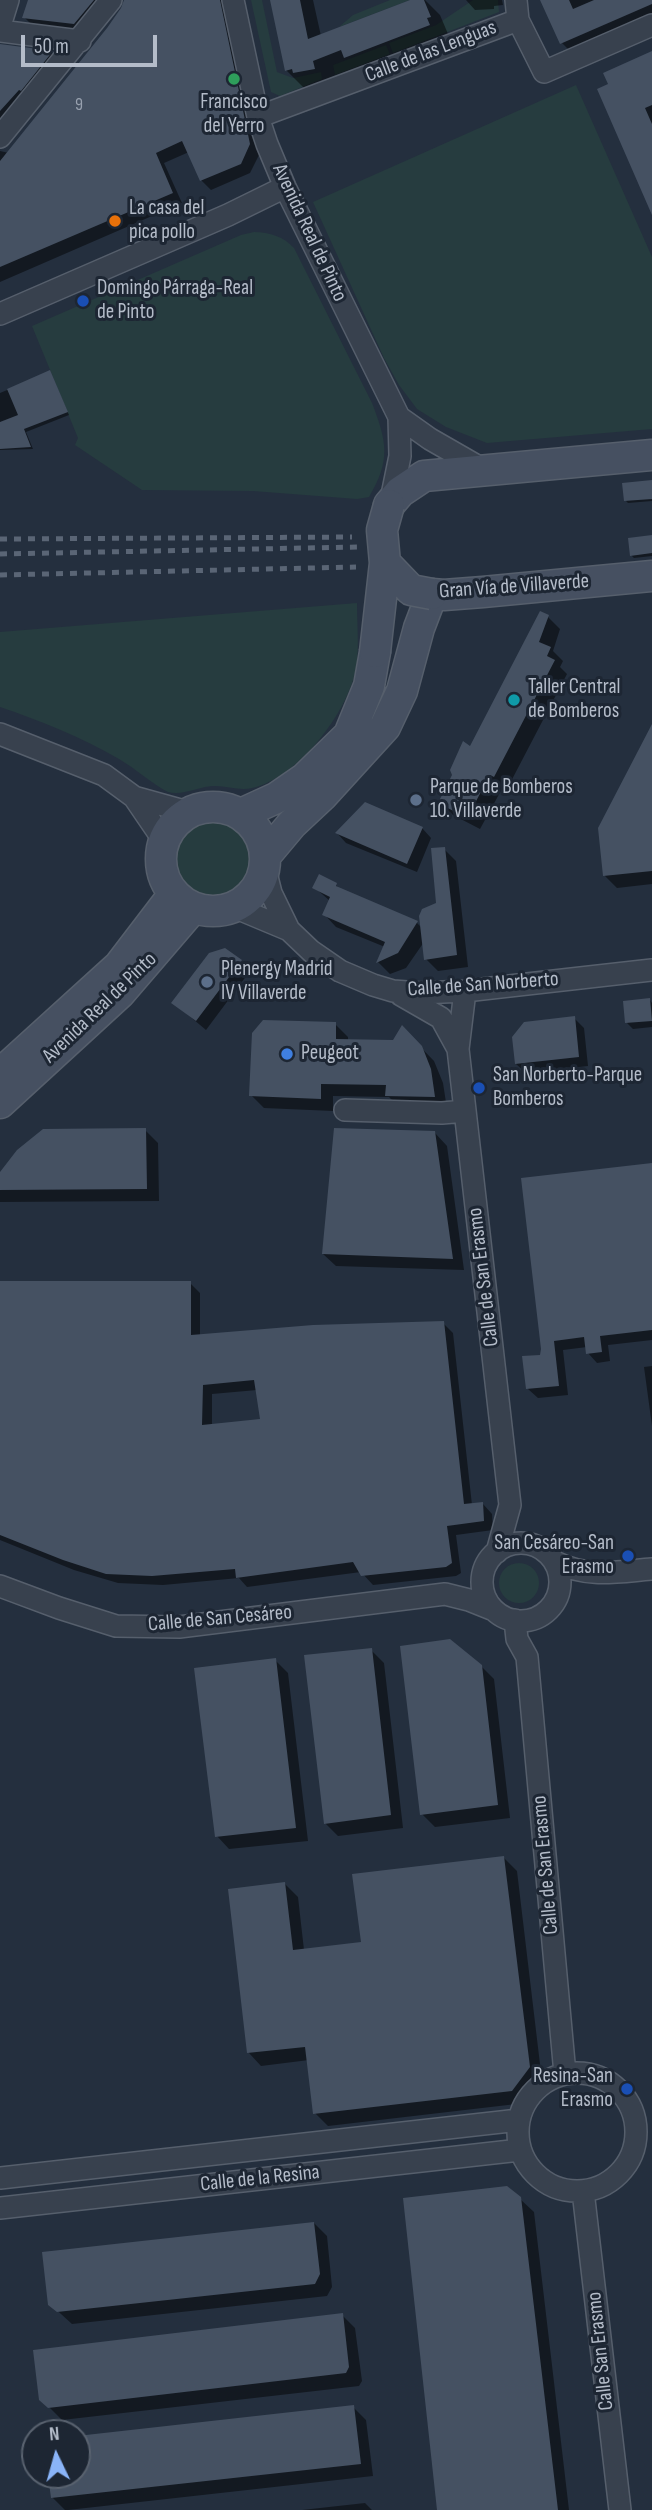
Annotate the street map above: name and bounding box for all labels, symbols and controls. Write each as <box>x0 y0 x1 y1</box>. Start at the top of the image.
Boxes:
street label: Calle de las Lenguas <box>362 15 500 89</box>
scale bar <box>24 21 161 65</box>
text: 50 m <box>34 34 69 59</box>
marker: Francisco del Yerro <box>226 71 242 87</box>
place label: Francisco del Yerro <box>200 90 268 140</box>
house number: 9 <box>75 94 83 116</box>
street label: Avenida Real de Pinto <box>266 160 352 306</box>
place label: La casa del pica pollo <box>129 196 204 246</box>
marker: La casa del pica pollo <box>107 213 123 229</box>
place label: Domingo Párraga-Real de Pinto <box>97 276 253 326</box>
marker: Domingo Párraga-Real de Pinto <box>75 293 91 309</box>
street label: Gran Vía de Villaverde <box>438 569 590 605</box>
place label: Taller Central de Bomberos <box>528 675 621 725</box>
marker: Taller Central de Bomberos <box>506 692 522 708</box>
place label: Parque de Bomberos 10. Villaverde <box>430 775 573 825</box>
marker: Parque de Bomberos 10. Villaverde <box>408 792 424 808</box>
street label: Avenida Real de Pinto <box>38 947 162 1069</box>
place label: Plenergy Madrid IV Villaverde <box>221 957 333 1007</box>
street label: Calle de San Norberto <box>407 967 559 1003</box>
marker: Plenergy Madrid IV Villaverde <box>199 974 215 990</box>
place label: Peugeot <box>301 1041 359 1067</box>
marker: Peugeot <box>279 1046 295 1062</box>
place label: San Norberto-Parque Bomberos <box>493 1063 642 1113</box>
marker: San Norberto-Parque Bomberos <box>471 1080 487 1096</box>
street label: Calle de San Erasmo <box>463 1206 505 1348</box>
place label: San Cesáreo-San Erasmo <box>494 1531 614 1581</box>
marker: San Cesáreo-San Erasmo <box>620 1548 636 1564</box>
street label: Calle de San Cesáreo <box>147 1600 293 1638</box>
street label: Calle de San Erasmo <box>527 1794 565 1936</box>
place label: Resina-San Erasmo <box>533 2064 613 2114</box>
marker: Resina-San Erasmo <box>619 2081 635 2097</box>
street label: Calle de la Resina <box>199 2160 321 2198</box>
street label: Calle San Erasmo <box>582 2290 620 2412</box>
north arrow <box>21 2419 91 2489</box>
text: N <box>48 2423 60 2446</box>

